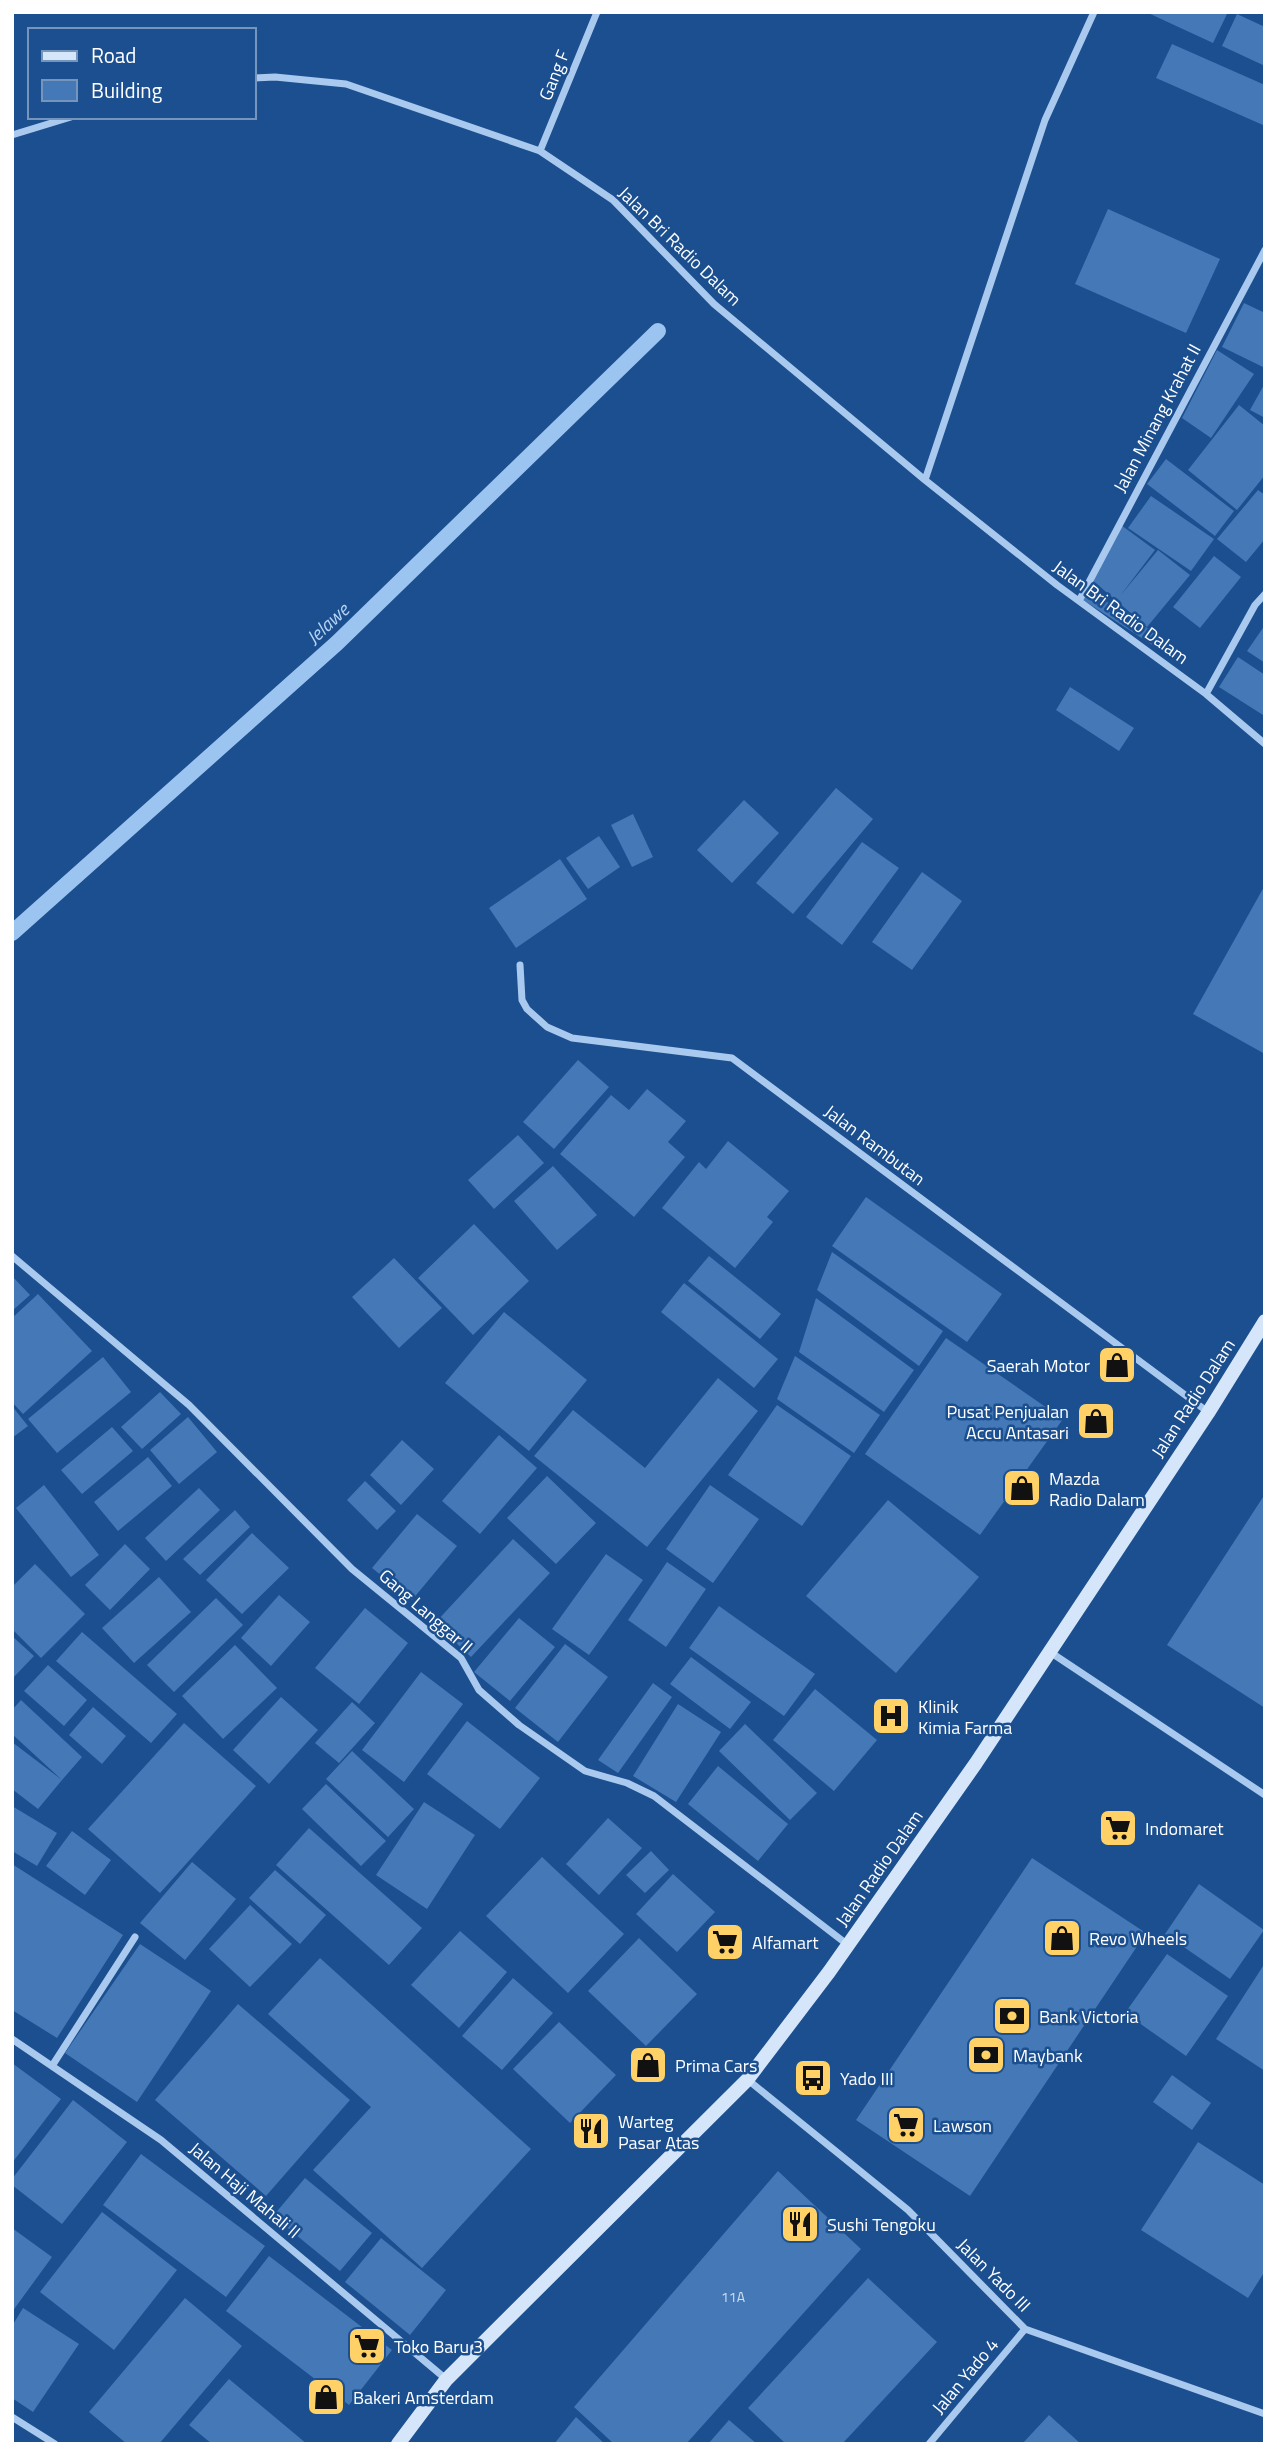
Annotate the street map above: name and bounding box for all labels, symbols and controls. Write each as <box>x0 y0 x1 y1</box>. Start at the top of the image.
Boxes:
legend <box>28 28 256 119</box>
text: Road <box>91 39 136 71</box>
street label: Gang F <box>532 46 576 104</box>
text: Building <box>91 74 163 106</box>
street label: Jalan Bri Radio Dalam <box>612 180 748 312</box>
street label: Jalan Minang Krahat II <box>1106 339 1208 497</box>
street label: Jalan Bri Radio Dalam <box>1047 553 1195 671</box>
water label: Jelawe <box>299 595 356 651</box>
street label: Jalan Rambutan <box>819 1098 931 1192</box>
street label: Jalan Radio Dalam <box>1144 1333 1242 1463</box>
shop icon: Saerah Motor <box>1096 1344 1138 1386</box>
place label: Saerah Motor <box>987 1352 1090 1379</box>
place label: Pusat Penjualan Accu Antasari <box>946 1398 1069 1446</box>
shop icon: Pusat Penjualan Accu Antasari <box>1075 1400 1117 1442</box>
place label: Mazda Radio Dalam <box>1049 1465 1145 1513</box>
shop icon: Mazda Radio Dalam <box>1001 1467 1043 1509</box>
street label: Gang Langgar II <box>373 1562 479 1660</box>
place label: Klinik Kimia Farma <box>918 1693 1012 1741</box>
hospital icon: Klinik Kimia Farma <box>870 1695 912 1737</box>
street label: Jalan Radio Dalam <box>829 1804 929 1932</box>
supermarket icon: Indomaret <box>1097 1807 1139 1849</box>
place label: Indomaret <box>1145 1815 1224 1842</box>
shop icon: Revo Wheels <box>1041 1917 1083 1959</box>
supermarket icon: Alfamart <box>704 1921 746 1963</box>
place label: Revo Wheels <box>1089 1925 1187 1952</box>
place label: Alfamart <box>752 1929 819 1956</box>
bank icon: Bank Victoria <box>991 1995 1033 2037</box>
place label: Bank Victoria <box>1039 2003 1139 2030</box>
bank icon: Maybank <box>965 2034 1007 2076</box>
place label: Maybank <box>1013 2042 1083 2069</box>
shop icon: Prima Cars <box>627 2044 669 2086</box>
place label: Prima Cars <box>675 2052 757 2079</box>
bus stop icon: Yado III <box>792 2057 834 2099</box>
place label: Yado III <box>840 2065 894 2092</box>
supermarket icon: Lawson <box>885 2104 927 2146</box>
place label: Warteg Pasar Atas <box>618 2108 699 2156</box>
restaurant icon: Warteg Pasar Atas <box>570 2110 612 2152</box>
place label: Lawson <box>933 2112 992 2139</box>
street label: Jalan Haji Mahali II <box>184 2135 306 2245</box>
restaurant icon: Sushi Tengoku <box>779 2203 821 2245</box>
place label: Sushi Tengoku <box>827 2211 936 2238</box>
street label: Jalan Yado III <box>951 2232 1037 2318</box>
house number: 11A <box>721 2286 746 2307</box>
supermarket icon: Toko Baru 3 <box>346 2325 388 2367</box>
street label: Jalan Yado 4 <box>925 2332 1005 2420</box>
place label: Toko Baru 3 <box>394 2333 483 2360</box>
shop icon: Bakeri Amsterdam <box>305 2376 347 2418</box>
place label: Bakeri Amsterdam <box>353 2384 494 2411</box>

